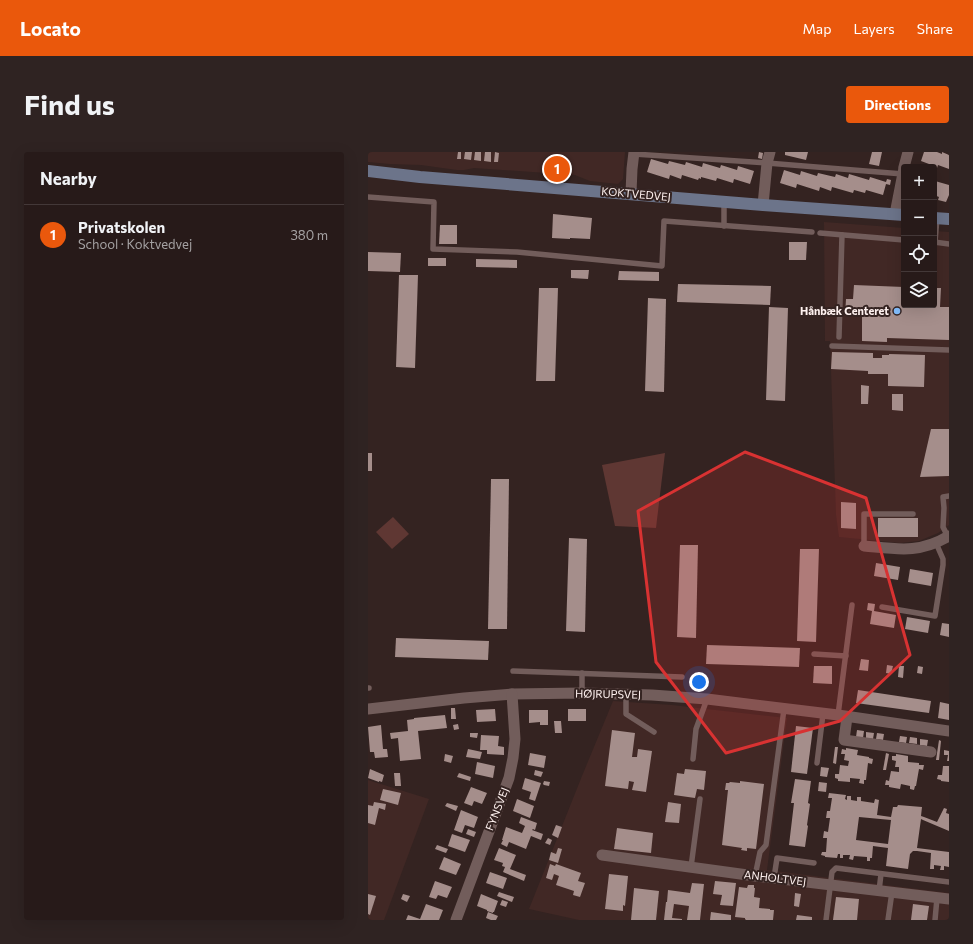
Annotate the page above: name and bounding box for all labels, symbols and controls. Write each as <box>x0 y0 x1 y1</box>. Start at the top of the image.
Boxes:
text: Locato <box>20 17 81 40</box>
text: Map <box>803 20 831 37</box>
text: Layers <box>853 20 895 37</box>
text: Share <box>917 20 953 37</box>
button: Directions <box>846 86 949 123</box>
text: Find us <box>24 87 115 121</box>
pin: 1 <box>544 154 570 184</box>
map controls <box>901 164 937 308</box>
button: + <box>901 164 937 200</box>
text: Nearby <box>40 168 97 189</box>
street label: KOKTVEDVEJ <box>601 184 671 204</box>
button: − <box>901 200 937 236</box>
text: Privatskolen <box>78 218 165 236</box>
text: 1 <box>50 227 56 243</box>
text: 380 m <box>290 227 328 243</box>
text: School · Koktvedvej <box>78 236 192 252</box>
button: locate <box>901 236 937 272</box>
button: layers <box>901 272 937 308</box>
place label: Hånbæk Centeret <box>800 304 889 317</box>
marker: Hånbæk Centeret <box>892 306 902 316</box>
your location <box>689 672 709 692</box>
street label: HØJRUPSVEJ <box>575 686 641 702</box>
street label: FYNSVEJ <box>482 785 512 833</box>
street label: ANHOLTVEJ <box>743 867 807 889</box>

